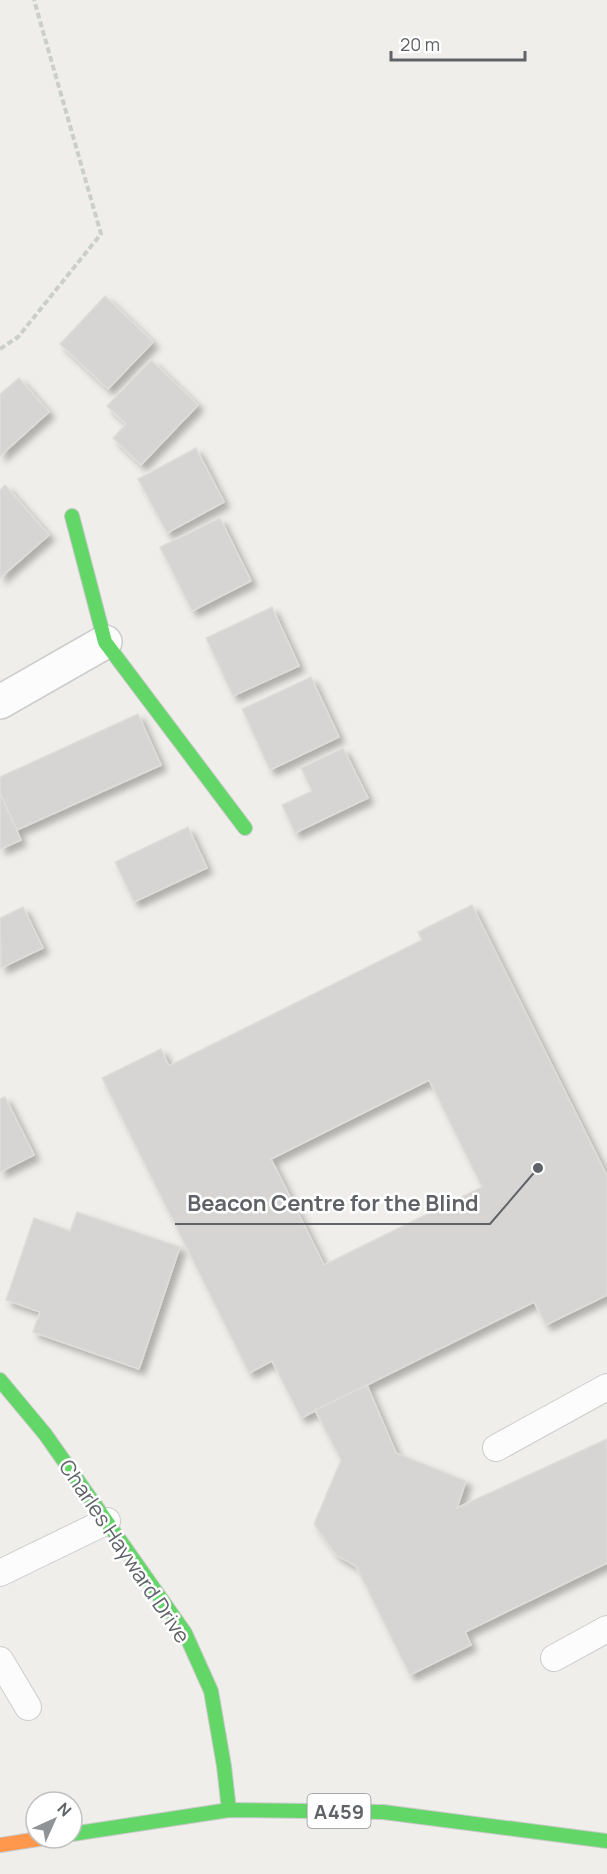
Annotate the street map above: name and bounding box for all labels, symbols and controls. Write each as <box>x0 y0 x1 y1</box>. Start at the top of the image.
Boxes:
scale bar <box>391 24 524 62</box>
text: 20 m <box>400 32 440 56</box>
callout: Beacon Centre for the Blind <box>175 1184 490 1224</box>
text: Beacon Centre for the Blind <box>187 1188 479 1218</box>
street label: Charles Hayward Drive <box>53 1454 197 1648</box>
north arrow <box>24 1790 84 1850</box>
road number: A459 <box>308 1794 370 1828</box>
text: N <box>53 1798 76 1821</box>

